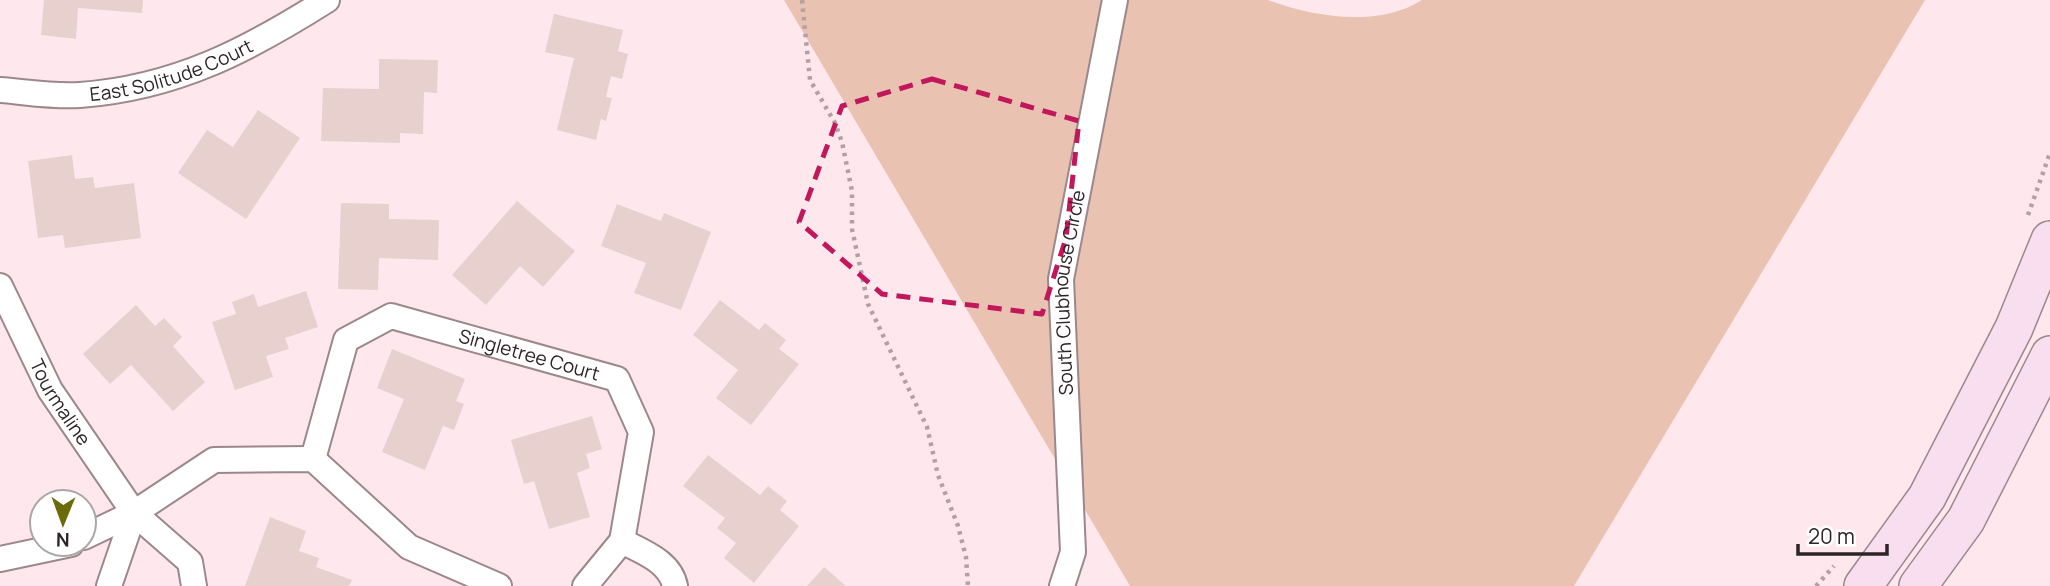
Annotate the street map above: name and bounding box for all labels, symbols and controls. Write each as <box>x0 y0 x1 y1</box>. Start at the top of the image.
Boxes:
street label: East Solitude Court <box>88 33 257 107</box>
street label: South Clubhouse Circle <box>1048 188 1091 396</box>
street label: Singletree Court <box>456 323 603 387</box>
street label: Tourmaline <box>24 355 97 450</box>
north arrow <box>28 488 98 558</box>
scale bar <box>1798 512 1887 556</box>
text: 20 m <box>1808 522 1855 550</box>
text: N <box>56 527 70 553</box>

